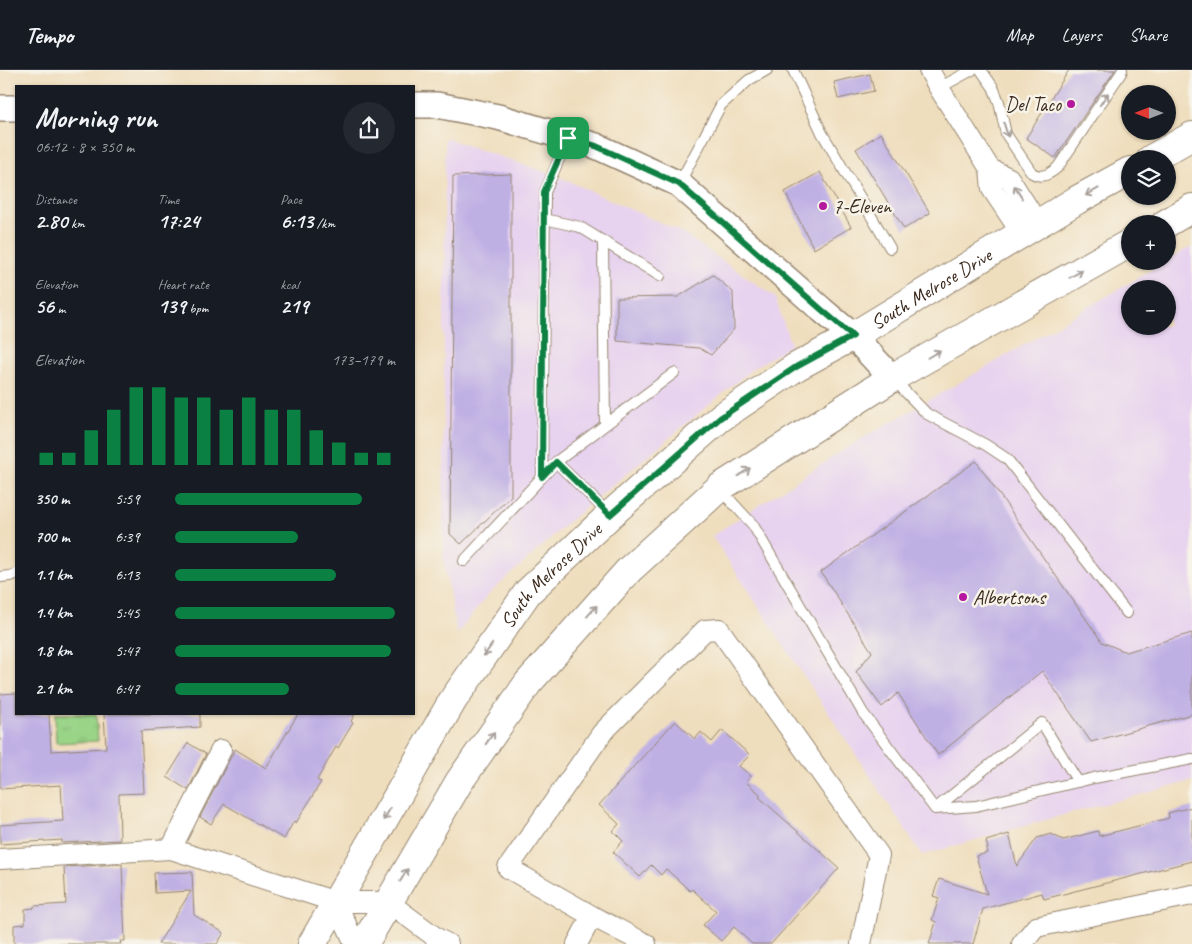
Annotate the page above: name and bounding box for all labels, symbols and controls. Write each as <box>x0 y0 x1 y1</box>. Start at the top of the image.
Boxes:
text: Tempo <box>25 20 73 50</box>
text: Map <box>1006 24 1034 46</box>
text: Layers <box>1062 24 1101 46</box>
text: Share <box>1129 24 1167 46</box>
north arrow <box>1121 85 1176 140</box>
map controls <box>1121 85 1176 335</box>
place label: Del Taco <box>1005 92 1062 117</box>
one-way arrow <box>1099 92 1109 106</box>
marker: Del Taco <box>1065 98 1077 110</box>
text: Morning run <box>35 100 157 135</box>
button: share <box>343 102 395 154</box>
pin <box>547 117 589 159</box>
one-way arrow <box>1001 122 1011 138</box>
icon: arrive <box>554 124 582 152</box>
text: 06:12 · 8 × 350 m <box>35 137 134 157</box>
button: layers <box>1121 150 1176 205</box>
one-way arrow <box>1013 185 1023 199</box>
one-way arrow <box>1086 187 1100 197</box>
text: Distance <box>35 191 77 208</box>
text: Time <box>158 191 179 208</box>
text: Pace <box>280 191 302 208</box>
place label: 7-Eleven <box>833 194 892 219</box>
marker: 7-Eleven <box>817 200 829 212</box>
text: 2.80 <box>35 208 68 234</box>
text: 17:24 <box>158 208 200 234</box>
text: 6:13 <box>280 208 313 234</box>
text: km <box>68 215 85 232</box>
text: /km <box>313 215 335 232</box>
button: + <box>1121 215 1176 270</box>
street label: South Melrose Drive <box>866 242 997 335</box>
one-way arrow <box>1068 269 1082 279</box>
text: Elevation <box>35 276 78 293</box>
text: Heart rate <box>158 276 209 293</box>
text: kcal <box>280 276 299 293</box>
button: − <box>1121 280 1176 335</box>
text: 56 <box>35 293 54 319</box>
text: 139 <box>158 293 186 319</box>
text: 219 <box>280 293 308 319</box>
text: m <box>54 300 65 317</box>
text: bpm <box>186 300 208 317</box>
one-way arrow <box>927 349 941 359</box>
text: Elevation <box>35 350 84 370</box>
text: 173–179 m <box>332 350 395 370</box>
one-way arrow <box>736 467 750 477</box>
text: 350 m <box>35 489 69 509</box>
text: 5:59 <box>115 489 140 509</box>
street label: South Melrose Drive <box>495 516 608 633</box>
text: 700 m <box>35 527 70 547</box>
text: 6:39 <box>115 527 140 547</box>
text: 1.1 km <box>35 565 72 585</box>
text: 6:13 <box>115 565 140 585</box>
place label: Albertsons <box>973 585 1047 610</box>
marker: Albertsons <box>957 591 969 603</box>
text: 1.4 km <box>35 603 72 623</box>
text: 5:45 <box>115 603 140 623</box>
one-way arrow <box>586 605 598 618</box>
text: 1.8 km <box>35 641 72 661</box>
text: 5:47 <box>115 641 140 661</box>
one-way arrow <box>483 643 493 657</box>
text: 2.1 km <box>35 679 72 699</box>
text: 6:47 <box>115 679 140 699</box>
one-way arrow <box>485 731 495 745</box>
one-way arrow <box>382 807 392 822</box>
one-way arrow <box>399 869 409 883</box>

